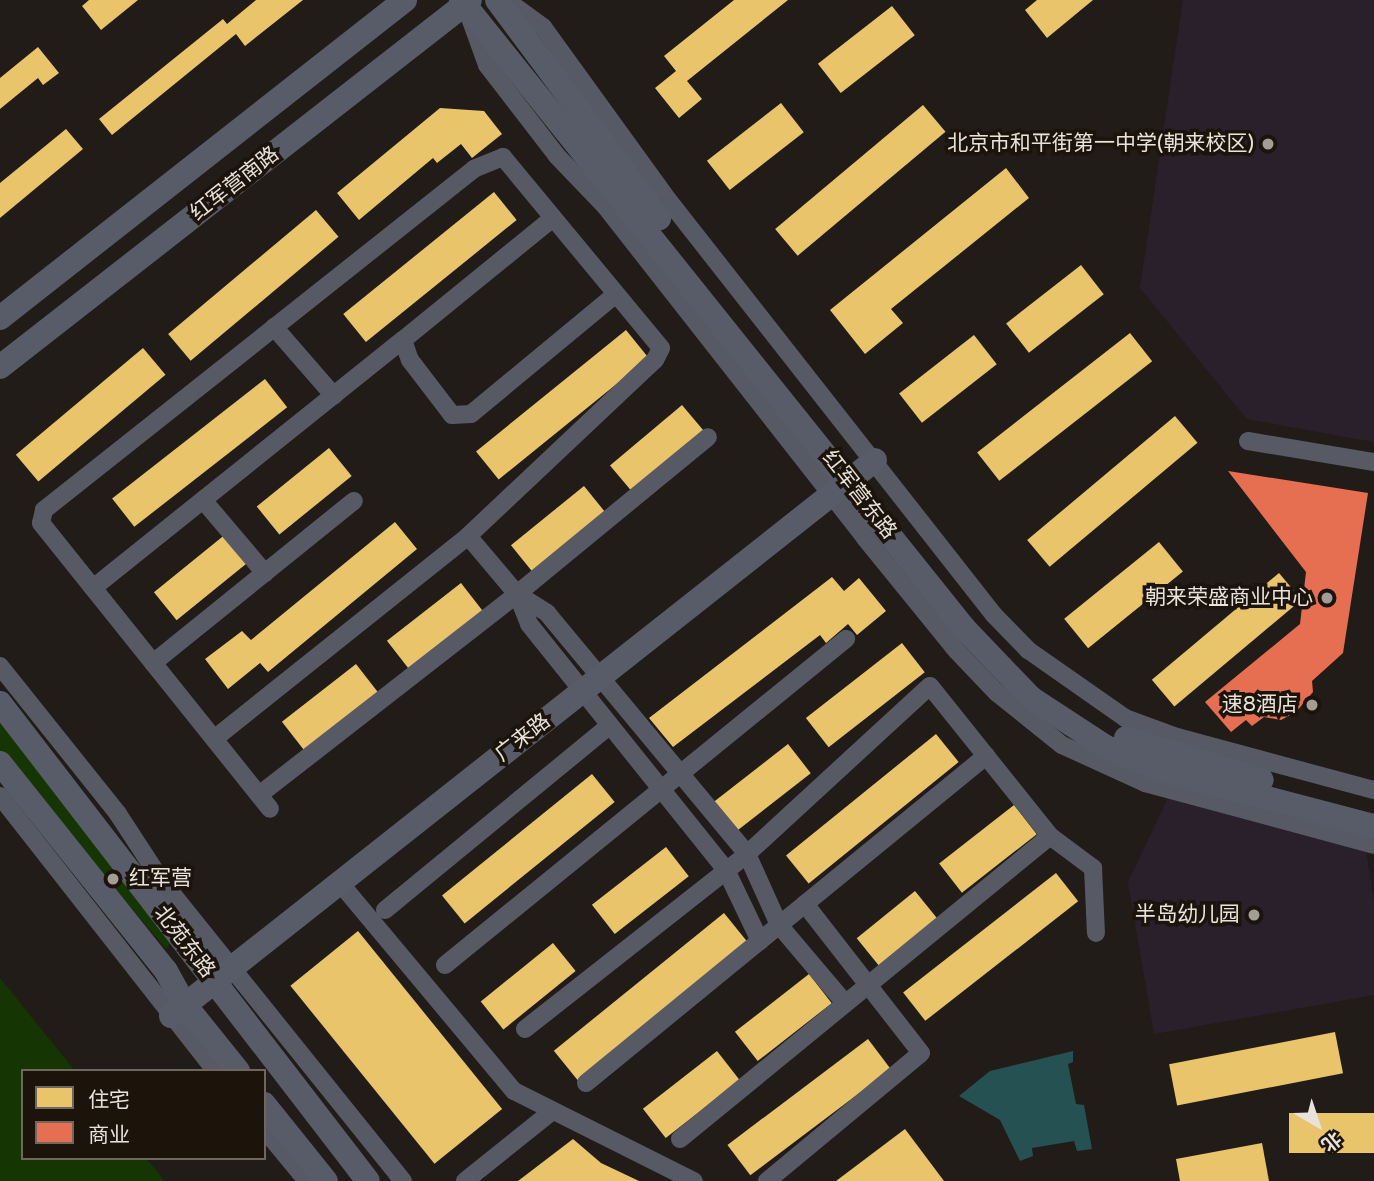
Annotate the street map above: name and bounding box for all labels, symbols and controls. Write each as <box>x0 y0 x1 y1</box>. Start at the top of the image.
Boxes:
place label: 北京市和平街第一中学(朝来校区) <box>947 131 1254 157</box>
marker: 北京市和平街第一中学(朝来校区) <box>1260 136 1276 152</box>
street label: 红军营南路 <box>186 142 284 226</box>
street label: 红军营东路 <box>817 446 901 544</box>
place label: 朝来荣盛商业中心 <box>1145 585 1313 611</box>
marker: 朝来荣盛商业中心 <box>1319 590 1335 606</box>
place label: 速8酒店 <box>1222 692 1298 718</box>
marker: 速8酒店 <box>1304 697 1320 713</box>
street label: 广来路 <box>490 709 556 767</box>
place label: 红军营 <box>129 866 192 892</box>
marker: 红军营 <box>103 869 123 889</box>
street label: 北苑东路 <box>148 901 220 983</box>
place label: 半岛幼儿园 <box>1135 902 1240 928</box>
marker: 半岛幼儿园 <box>1246 907 1262 923</box>
legend <box>21 1069 266 1160</box>
text: 住宅 <box>88 1088 130 1113</box>
north arrow <box>1283 1090 1353 1160</box>
text: 商业 <box>88 1123 130 1148</box>
text: 北 <box>1317 1127 1346 1156</box>

